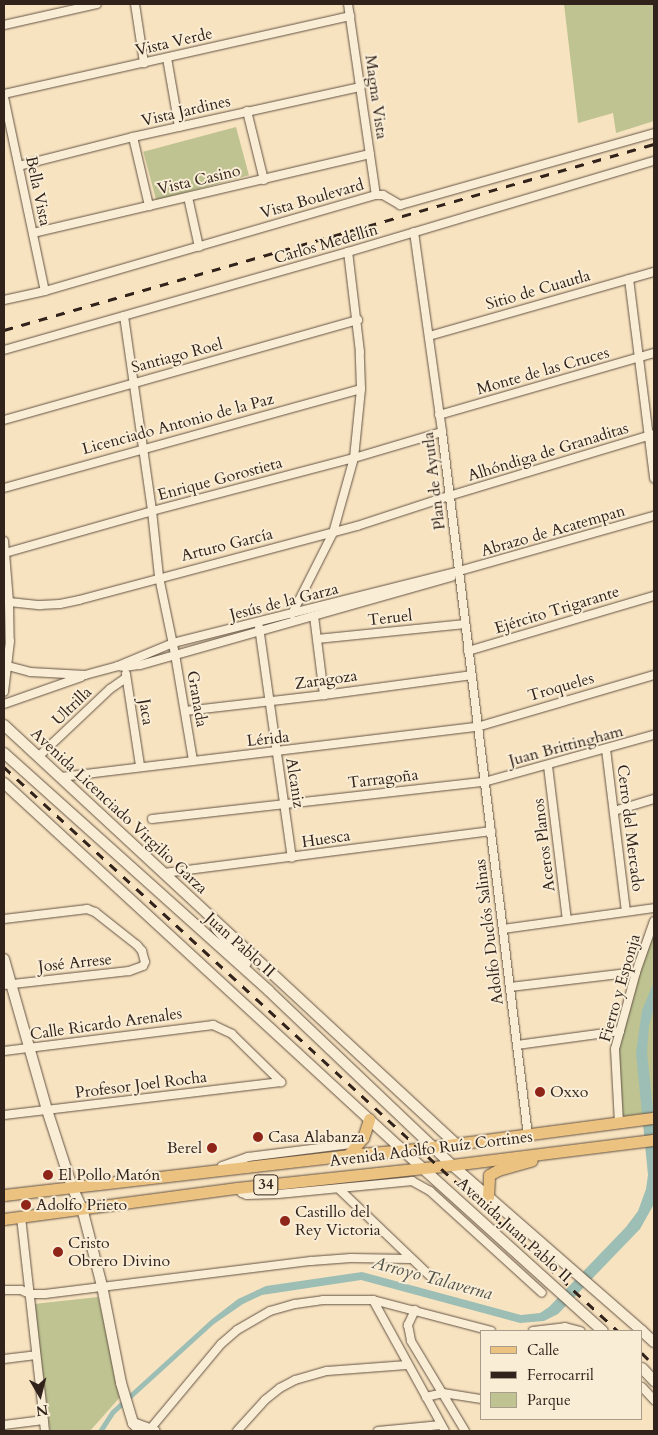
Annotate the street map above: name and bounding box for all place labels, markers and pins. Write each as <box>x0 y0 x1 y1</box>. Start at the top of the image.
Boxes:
place label: Oxxo <box>550 1082 588 1102</box>
marker: Oxxo <box>534 1086 546 1098</box>
place label: Casa Alabanza <box>268 1127 365 1147</box>
marker: Casa Alabanza <box>252 1131 264 1143</box>
place label: Berel <box>167 1138 202 1158</box>
marker: Berel <box>206 1142 218 1154</box>
place label: El Pollo Matón <box>58 1165 160 1185</box>
marker: El Pollo Matón <box>42 1169 54 1181</box>
place label: Adolfo Prieto <box>36 1195 127 1215</box>
marker: Adolfo Prieto <box>20 1199 32 1211</box>
place label: Castillo del Rey Victoria <box>295 1202 381 1240</box>
marker: Castillo del Rey Victoria <box>279 1215 291 1227</box>
place label: Cristo Obrero Divino <box>68 1233 170 1271</box>
marker: Cristo Obrero Divino <box>52 1246 64 1258</box>

